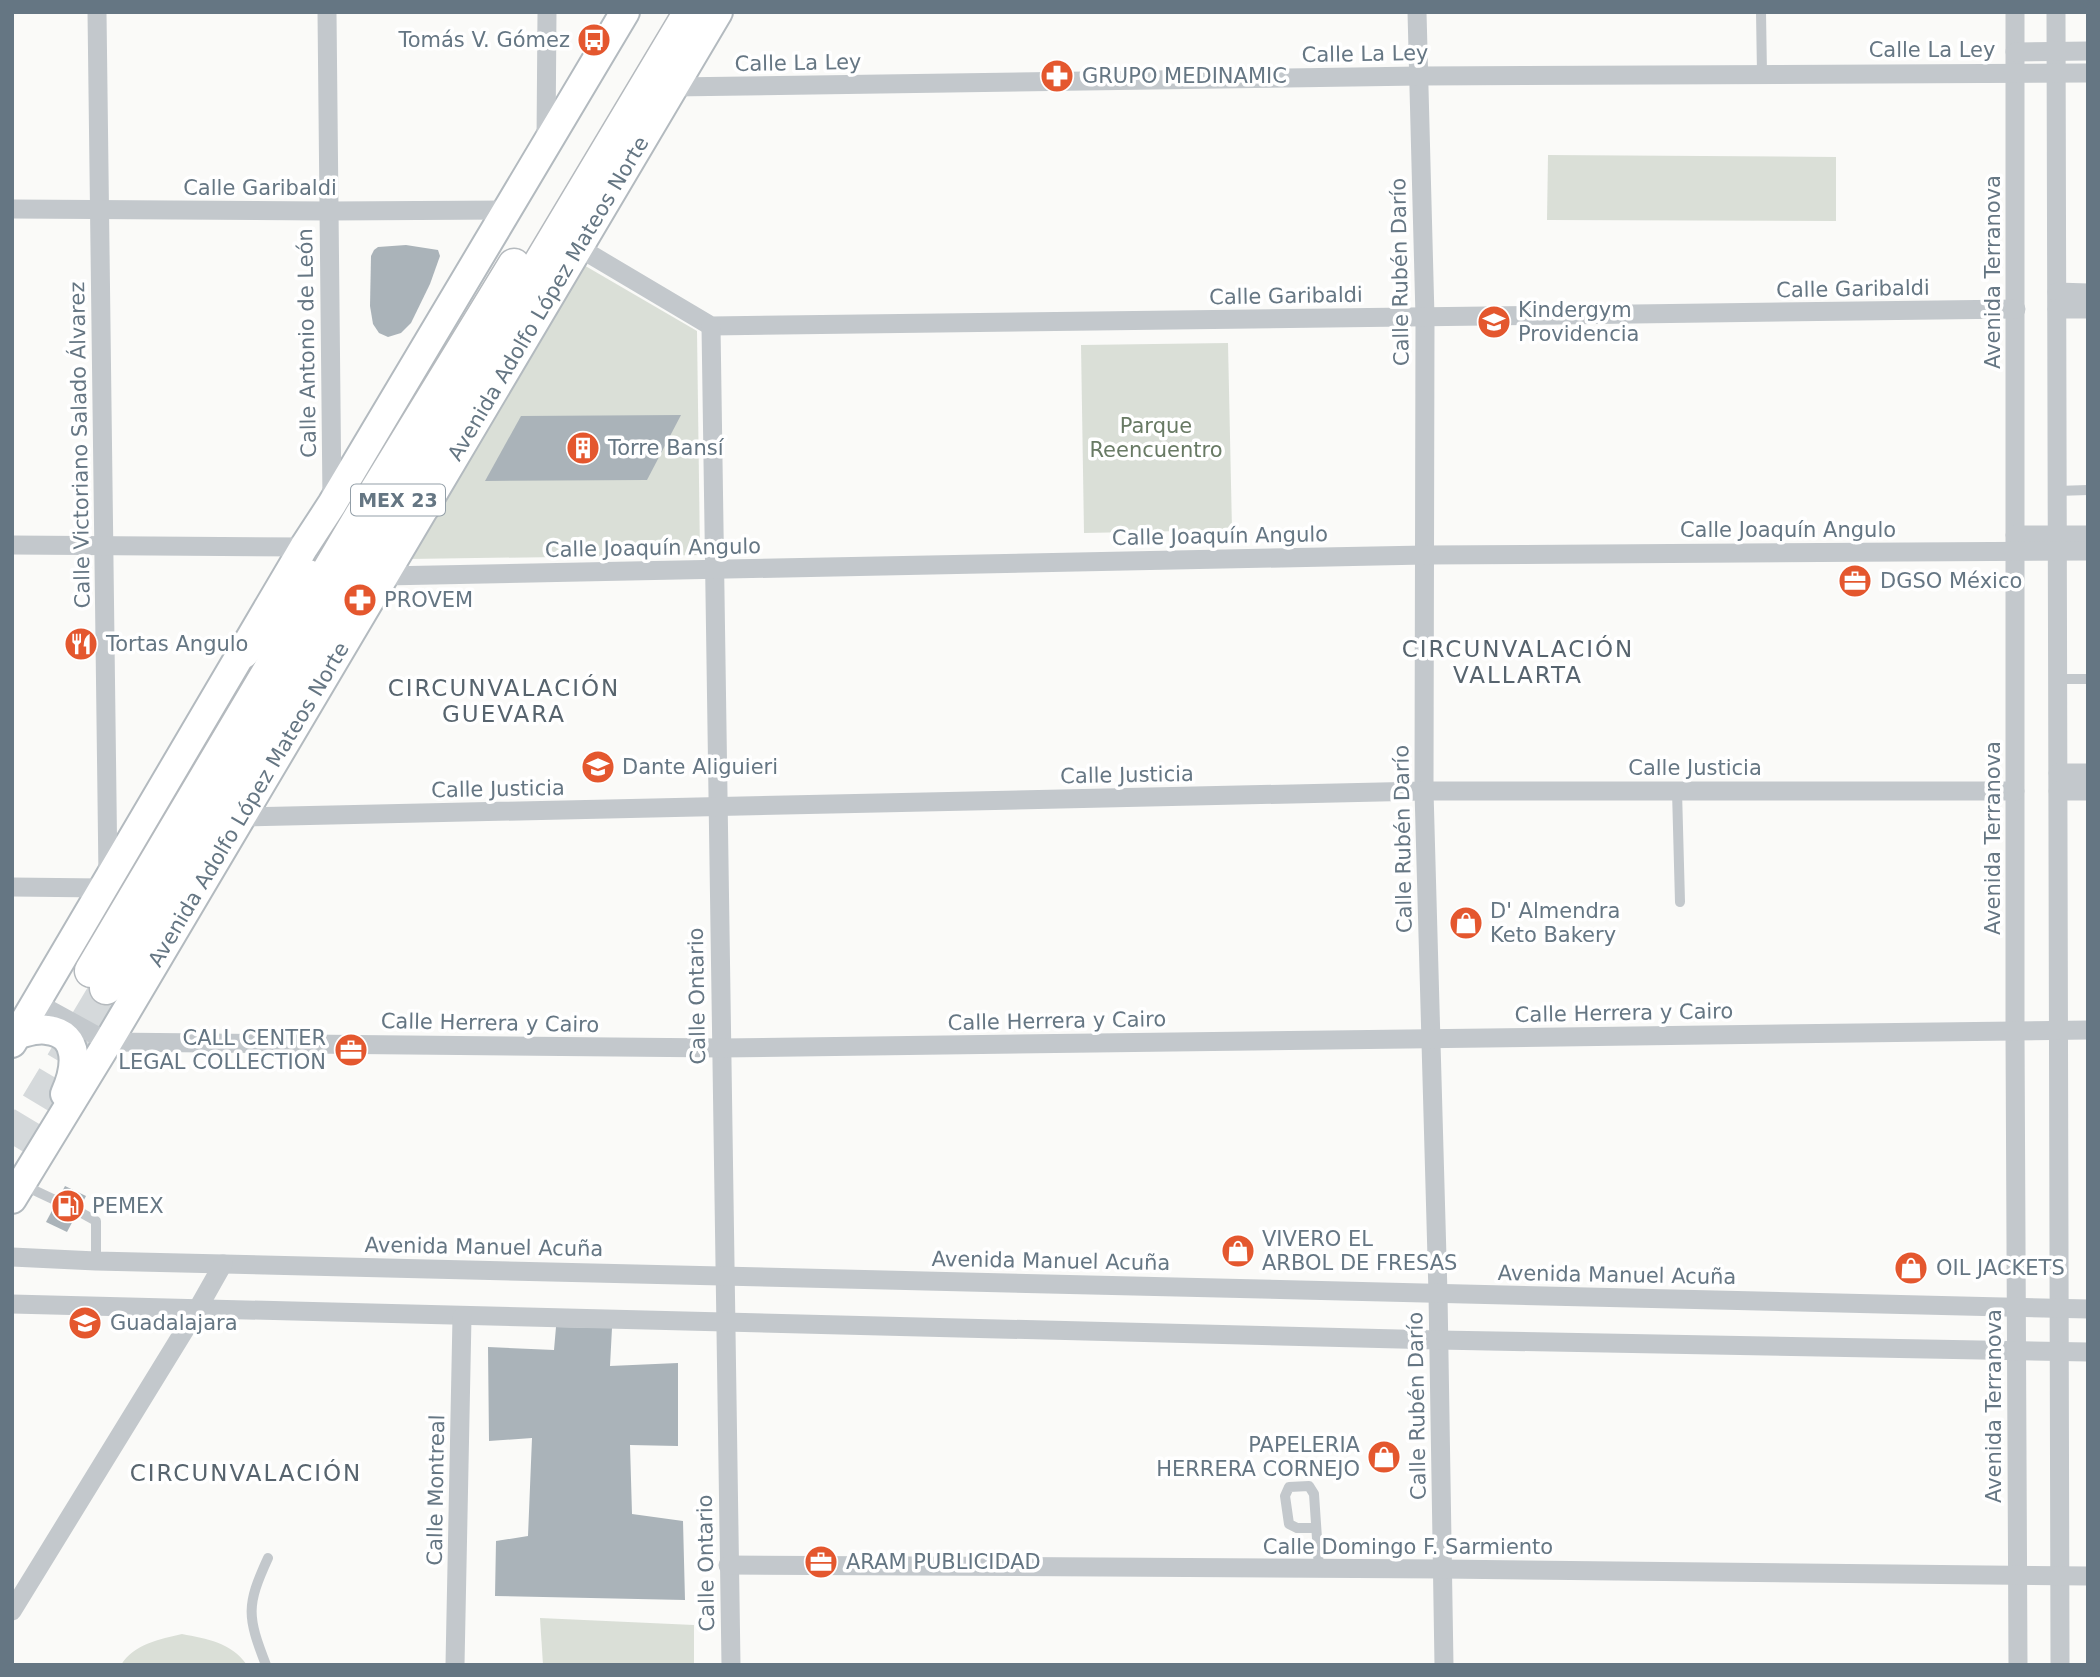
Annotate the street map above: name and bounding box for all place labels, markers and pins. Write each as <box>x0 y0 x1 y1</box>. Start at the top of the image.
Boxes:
bus stop icon: Tomás V. Gómez <box>575 21 613 59</box>
place label: Tomás V. Gómez <box>397 28 570 52</box>
pharmacy icon: GRUPO MEDINAMIC <box>1038 57 1076 95</box>
place label: GRUPO MEDINAMIC <box>1082 64 1287 88</box>
place label: Kindergym Providencia <box>1518 298 1639 346</box>
school or university icon: Kindergym Providencia <box>1475 303 1513 341</box>
building icon: Torre Bansí <box>564 429 602 467</box>
place label: Torre Bansí <box>607 436 725 460</box>
office icon: DGSO México <box>1836 562 1874 600</box>
place label: DGSO México <box>1880 569 2022 593</box>
pharmacy icon: PROVEM <box>341 581 379 619</box>
place label: PROVEM <box>384 588 473 612</box>
restaurant icon: Tortas Angulo <box>62 625 100 663</box>
place label: Tortas Angulo <box>105 632 248 656</box>
school or university icon: Dante Aliguieri <box>579 748 617 786</box>
place label: Dante Aliguieri <box>622 755 778 779</box>
place label: D' Almendra Keto Bakery <box>1490 899 1620 947</box>
shop icon: D' Almendra Keto Bakery <box>1447 904 1485 942</box>
place label: CALL CENTER LEGAL COLLECTION <box>118 1026 326 1074</box>
office icon: CALL CENTER LEGAL COLLECTION <box>332 1031 370 1069</box>
fuel station icon: PEMEX <box>49 1187 87 1225</box>
place label: PEMEX <box>92 1194 164 1218</box>
place label: VIVERO EL ARBOL DE FRESAS <box>1262 1227 1457 1275</box>
shop icon: VIVERO EL ARBOL DE FRESAS <box>1219 1232 1257 1270</box>
shop icon: OIL JACKETS <box>1892 1249 1930 1287</box>
place label: OIL JACKETS <box>1936 1256 2065 1280</box>
school or university icon: Guadalajara <box>66 1304 104 1342</box>
place label: Guadalajara <box>110 1311 238 1335</box>
place label: PAPELERIA HERRERA CORNEJO <box>1156 1433 1361 1481</box>
shop icon: PAPELERIA HERRERA CORNEJO <box>1365 1438 1403 1476</box>
office icon: ARAM PUBLICIDAD <box>802 1543 840 1581</box>
place label: ARAM PUBLICIDAD <box>846 1550 1041 1574</box>

